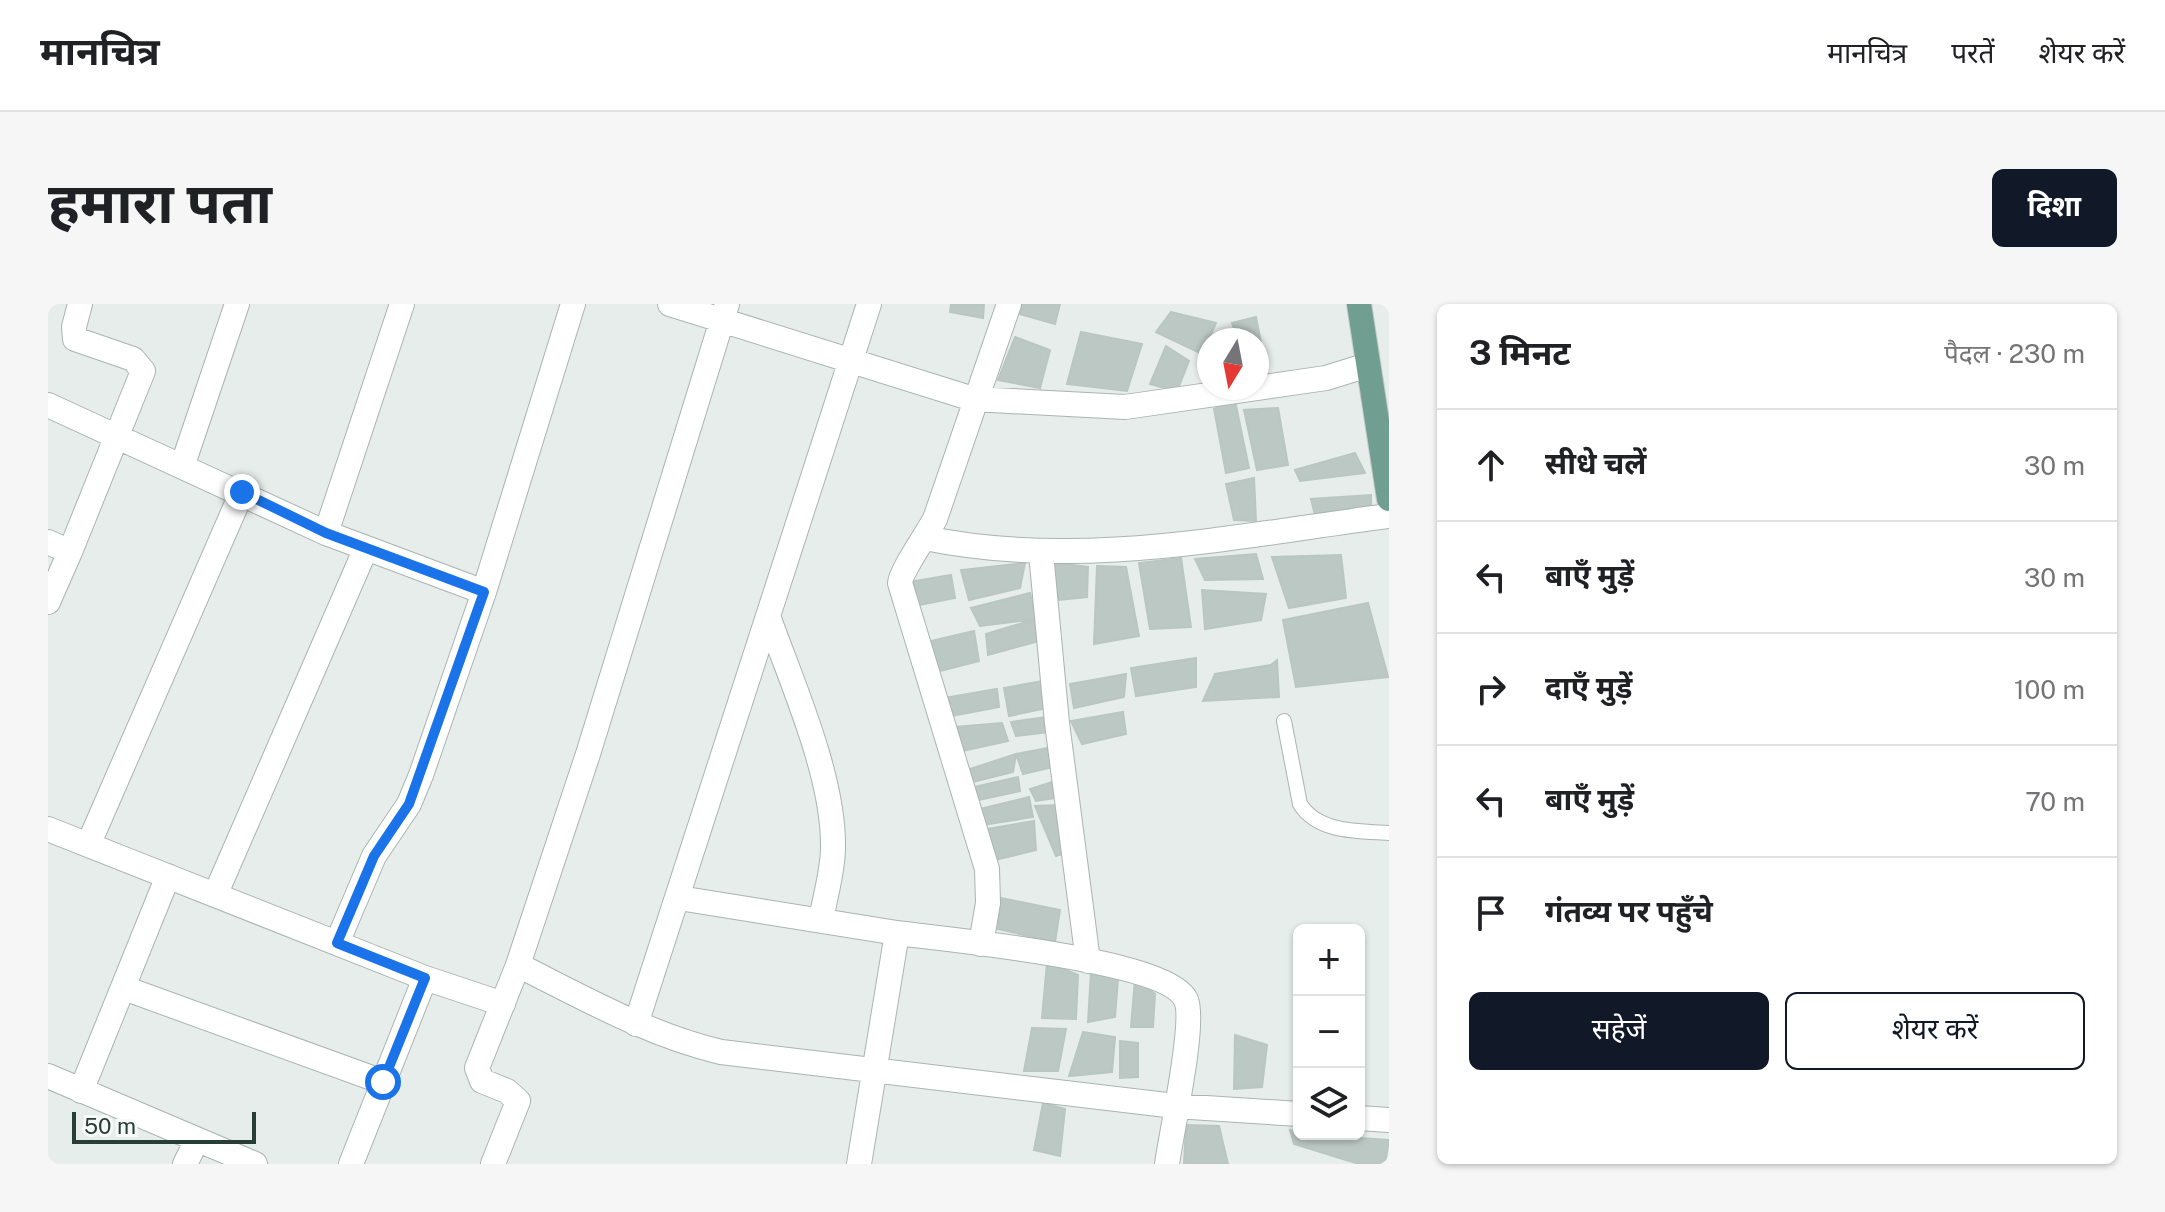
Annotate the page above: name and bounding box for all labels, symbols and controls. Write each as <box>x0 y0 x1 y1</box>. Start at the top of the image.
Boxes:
text: मानचित्र <box>40 29 160 74</box>
text: मानचित्र <box>1827 36 1907 69</box>
text: परतें <box>1951 36 1995 69</box>
text: शेयर करें <box>2039 36 2125 69</box>
button: दिशा <box>1992 169 2117 247</box>
text: हमारा पता <box>48 170 272 236</box>
north arrow <box>1197 328 1269 400</box>
text: 3 मिनट <box>1469 333 1571 373</box>
text: पैदल · 230 m <box>1944 338 2085 369</box>
icon: ahead <box>1469 443 1513 487</box>
text: सीधे चलें <box>1545 445 1646 481</box>
text: 30 m <box>2024 450 2085 481</box>
route end <box>224 474 260 510</box>
icon: left <box>1469 555 1513 599</box>
text: बाएँ मुड़ें <box>1545 557 1634 593</box>
text: 30 m <box>2024 562 2085 593</box>
icon: right <box>1469 667 1513 711</box>
text: दाएँ मुड़ें <box>1545 669 1632 705</box>
text: 100 m <box>2014 674 2085 705</box>
icon: left <box>1469 779 1513 823</box>
text: बाएँ मुड़ें <box>1545 781 1634 817</box>
text: 70 m <box>2025 786 2085 817</box>
icon: arrive <box>1469 891 1513 935</box>
text: गंतव्य पर पहुँचे <box>1545 893 1713 929</box>
map controls <box>1293 924 1365 1140</box>
button: + <box>1293 924 1365 996</box>
button: सहेजें <box>1469 992 1769 1070</box>
button: शेयर करें <box>1785 992 2085 1070</box>
button: − <box>1293 996 1365 1068</box>
route start <box>365 1064 401 1100</box>
button: layers <box>1293 1068 1365 1140</box>
scale bar <box>72 1108 256 1144</box>
text: 50 m <box>84 1113 136 1139</box>

